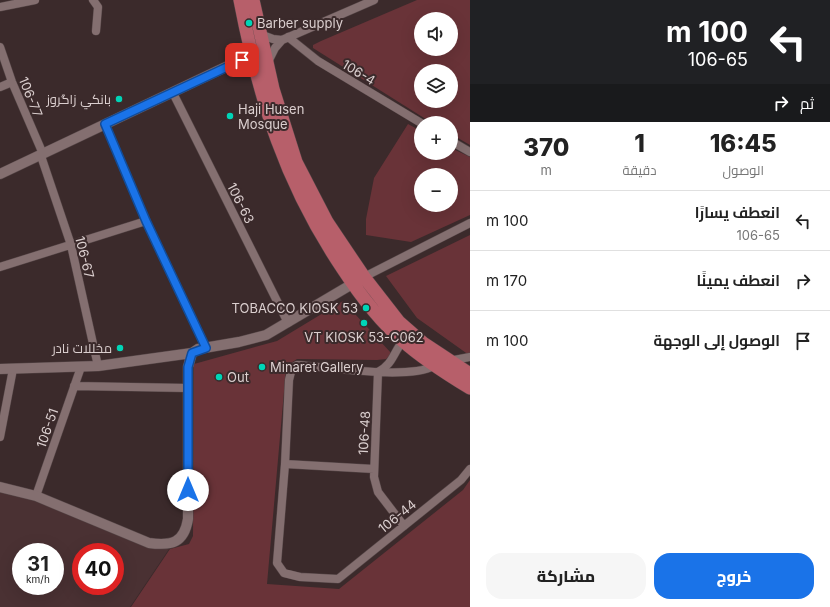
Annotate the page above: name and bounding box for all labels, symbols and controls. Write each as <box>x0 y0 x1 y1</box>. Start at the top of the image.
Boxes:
map controls <box>414 12 458 212</box>
button: sound <box>414 12 458 56</box>
place label: Barber supply <box>257 15 343 31</box>
text: 100 m <box>666 15 748 49</box>
icon: left <box>762 16 814 68</box>
marker: Barber supply <box>244 18 254 28</box>
pin <box>225 43 259 77</box>
icon: arrive <box>231 49 253 71</box>
text: 106-65 <box>688 49 748 70</box>
street label: 106-4 <box>339 56 379 88</box>
button: layers <box>414 64 458 108</box>
street label: 106-77 <box>16 74 46 120</box>
place label: بانكي زاگروز <box>45 91 111 110</box>
icon: right <box>770 92 792 114</box>
marker: بانكي زاگروز <box>114 94 124 104</box>
text: ثم <box>800 94 814 113</box>
place label: Haji Husen Mosque <box>238 101 304 132</box>
marker: Haji Husen Mosque <box>225 111 235 121</box>
button: + <box>414 116 458 160</box>
text: 1 <box>634 129 645 158</box>
text: 16:45 <box>710 129 777 158</box>
text: 370 <box>523 133 569 162</box>
text: m <box>541 162 552 178</box>
text: دقيقة <box>623 162 656 178</box>
text: الوصول <box>723 162 764 178</box>
button: − <box>414 168 458 212</box>
street label: 106-63 <box>224 180 258 226</box>
text: انعطف يسارًا <box>695 203 780 222</box>
icon: left <box>792 210 814 232</box>
text: 100 m <box>486 211 528 230</box>
text: 106-65 <box>737 227 780 243</box>
street label: 106-67 <box>72 234 98 280</box>
icon: right <box>792 270 814 292</box>
text: 170 m <box>486 271 527 290</box>
text: انعطف يمينًا <box>696 271 780 290</box>
place label: TOBACCO KIOSK 53 <box>232 300 358 316</box>
marker: TOBACCO KIOSK 53 <box>361 303 371 313</box>
marker: VT KIOSK 53-C062 <box>359 318 369 328</box>
place label: VT KIOSK 53-C062 <box>304 329 424 345</box>
icon: arrive <box>792 330 814 352</box>
text: 100 m <box>486 331 528 350</box>
text: الوصول إلى الوجهة <box>653 331 780 350</box>
place label: مخللات نادر <box>51 340 112 356</box>
marker: مخللات نادر <box>115 343 125 353</box>
place label: Minaret Gallery <box>270 359 363 375</box>
marker: Minaret Gallery <box>257 362 267 372</box>
place label: Out <box>227 369 249 385</box>
marker: Out <box>214 372 224 382</box>
street label: 106-51 <box>33 406 61 450</box>
street label: 106-48 <box>355 411 373 455</box>
position arrow <box>167 469 209 511</box>
street label: 106-44 <box>375 496 419 536</box>
speed limit sign: 40 <box>72 543 124 595</box>
text: 31 <box>27 552 49 576</box>
button: مشاركة <box>486 553 646 599</box>
button: خروج <box>654 553 814 599</box>
text: km/h <box>26 573 50 585</box>

